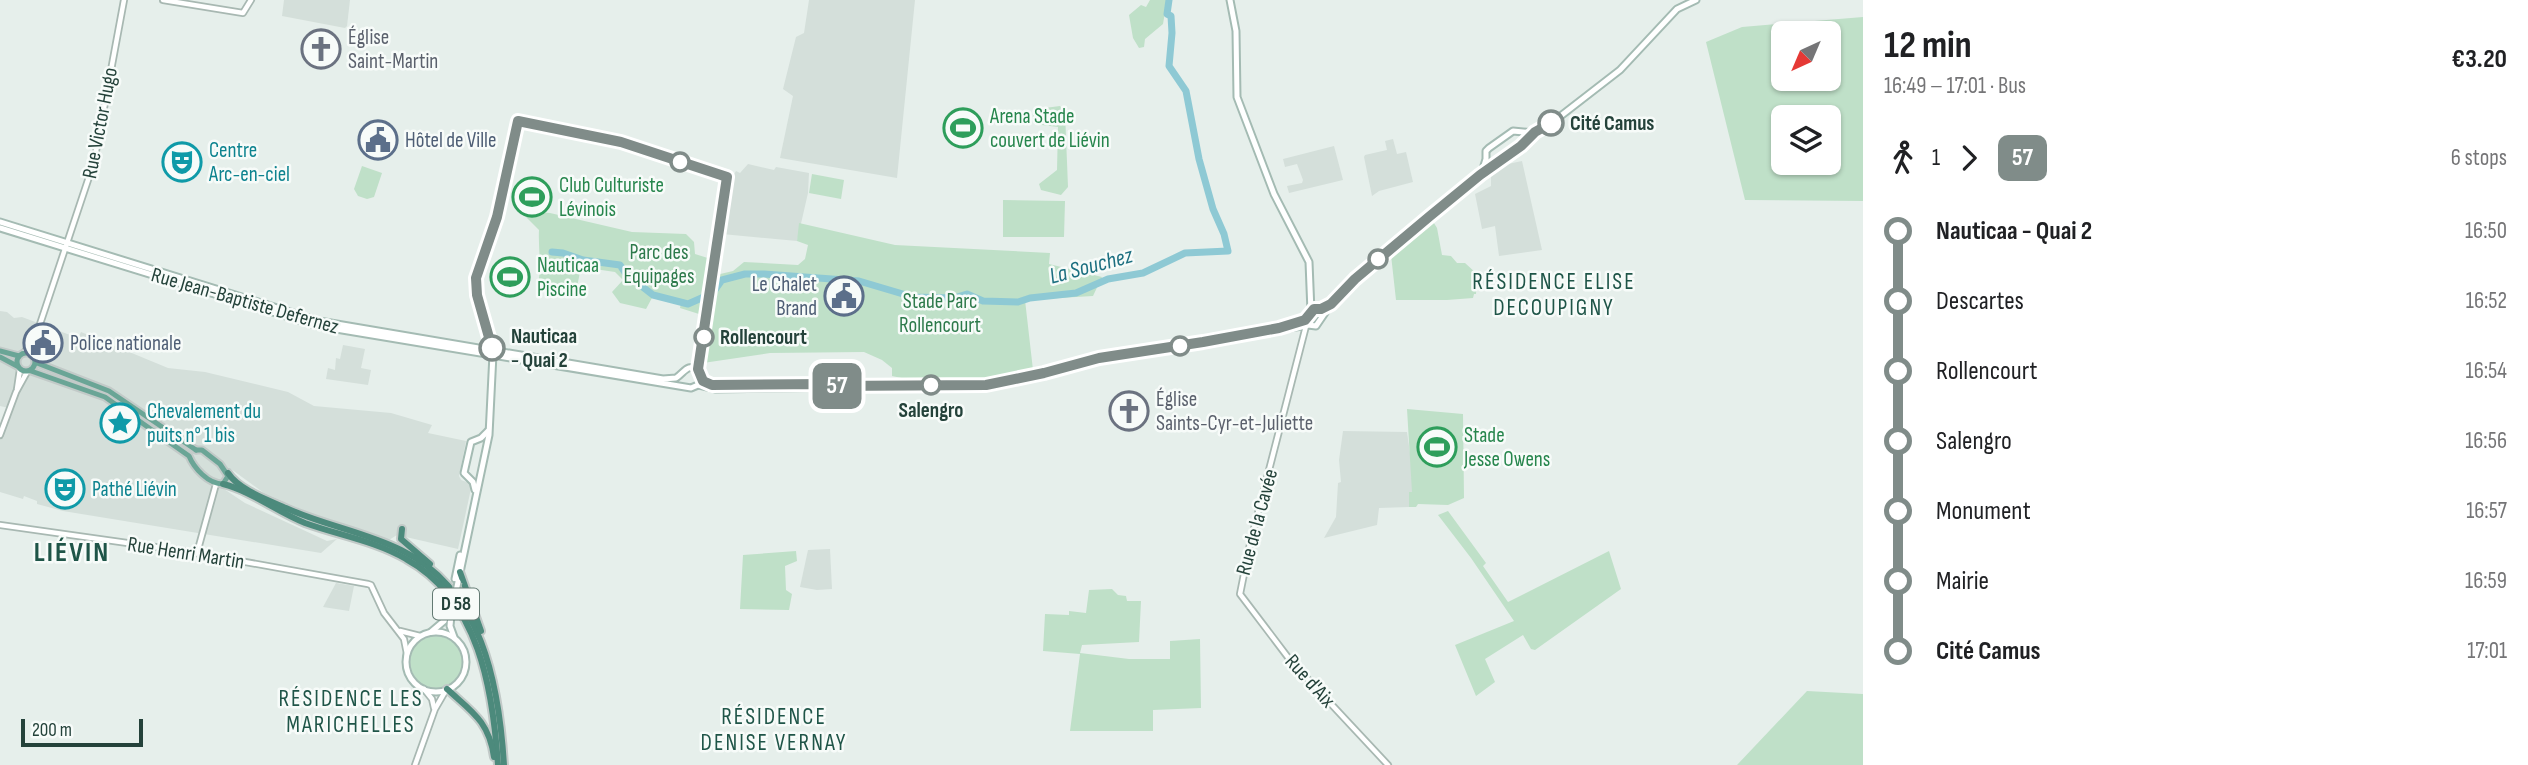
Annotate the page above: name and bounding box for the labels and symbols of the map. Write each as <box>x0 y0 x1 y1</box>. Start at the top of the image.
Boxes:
north arrow <box>1771 21 1841 91</box>
place label: Église Saint-Martin <box>348 25 438 74</box>
church icon: Église Saint-Martin <box>300 28 342 70</box>
street label: Rue Victor Hugo <box>77 65 123 181</box>
place label: Arena Stade couvert de Liévin <box>989 104 1110 153</box>
sports icon: Arena Stade couvert de Liévin <box>942 107 984 149</box>
marker: Cité Camus <box>1538 110 1564 136</box>
place label: Cité Camus <box>1570 111 1654 136</box>
public building icon: Hôtel de Ville <box>357 119 399 161</box>
place label: Hôtel de Ville <box>405 128 496 153</box>
place label: Centre Arc-en-ciel <box>208 138 290 187</box>
theatre icon: Centre Arc-en-ciel <box>161 141 203 183</box>
unlabelled marker <box>670 152 690 172</box>
place label: Club Culturiste Lévinois <box>559 173 664 222</box>
sports icon: Club Culturiste Lévinois <box>511 176 553 218</box>
park label: Parc des Equipages <box>624 240 694 289</box>
water label: La Souchez <box>1046 241 1137 291</box>
unlabelled marker <box>1368 249 1388 269</box>
place label: Nauticaa Piscine <box>537 253 599 302</box>
sports icon: Nauticaa Piscine <box>489 256 531 298</box>
street label: Rue Jean-Baptiste Defernez <box>148 262 342 340</box>
district label: RÉSIDENCE ELISE DECOUPIGNY <box>1472 268 1636 322</box>
place label: Le Chalet Brand <box>752 272 817 321</box>
public building icon: Le Chalet Brand <box>823 275 865 317</box>
park label: Stade Parc Rollencourt <box>899 289 981 338</box>
public building icon: Police nationale <box>22 322 64 364</box>
place label: Nauticaa - Quai 2 <box>511 324 577 373</box>
place label: Rollencourt <box>720 325 807 350</box>
marker: Rollencourt <box>694 327 714 347</box>
place label: Police nationale <box>70 331 181 356</box>
marker: Nauticaa - Quai 2 <box>479 335 505 361</box>
unlabelled marker <box>1170 336 1190 356</box>
line badge: 57 <box>806 363 868 409</box>
marker: Salengro <box>921 375 941 395</box>
place label: Église Saints-Cyr-et-Juliette <box>1156 387 1313 436</box>
church icon: Église Saints-Cyr-et-Juliette <box>1108 390 1150 432</box>
place label: Salengro <box>899 398 963 423</box>
place label: Chevalement du puits n° 1 bis <box>147 399 261 448</box>
place icon: Chevalement du puits n° 1 bis <box>99 402 141 444</box>
place label: Stade Jesse Owens <box>1463 423 1550 472</box>
sports icon: Stade Jesse Owens <box>1416 426 1458 468</box>
street label: Rue de la Cavée <box>1231 466 1283 578</box>
theatre icon: Pathé Liévin <box>44 468 86 510</box>
place label: Pathé Liévin <box>92 477 177 502</box>
street label: Rue Henri Martin <box>126 531 246 575</box>
district label: LIÉVIN <box>34 536 110 569</box>
road number: D 58 <box>433 589 479 620</box>
street label: Rue d'Aix <box>1280 649 1340 713</box>
district label: RÉSIDENCE LES MARICHELLES <box>278 685 424 739</box>
district label: RÉSIDENCE DENISE VERNAY <box>701 703 847 757</box>
scale bar <box>21 716 144 748</box>

